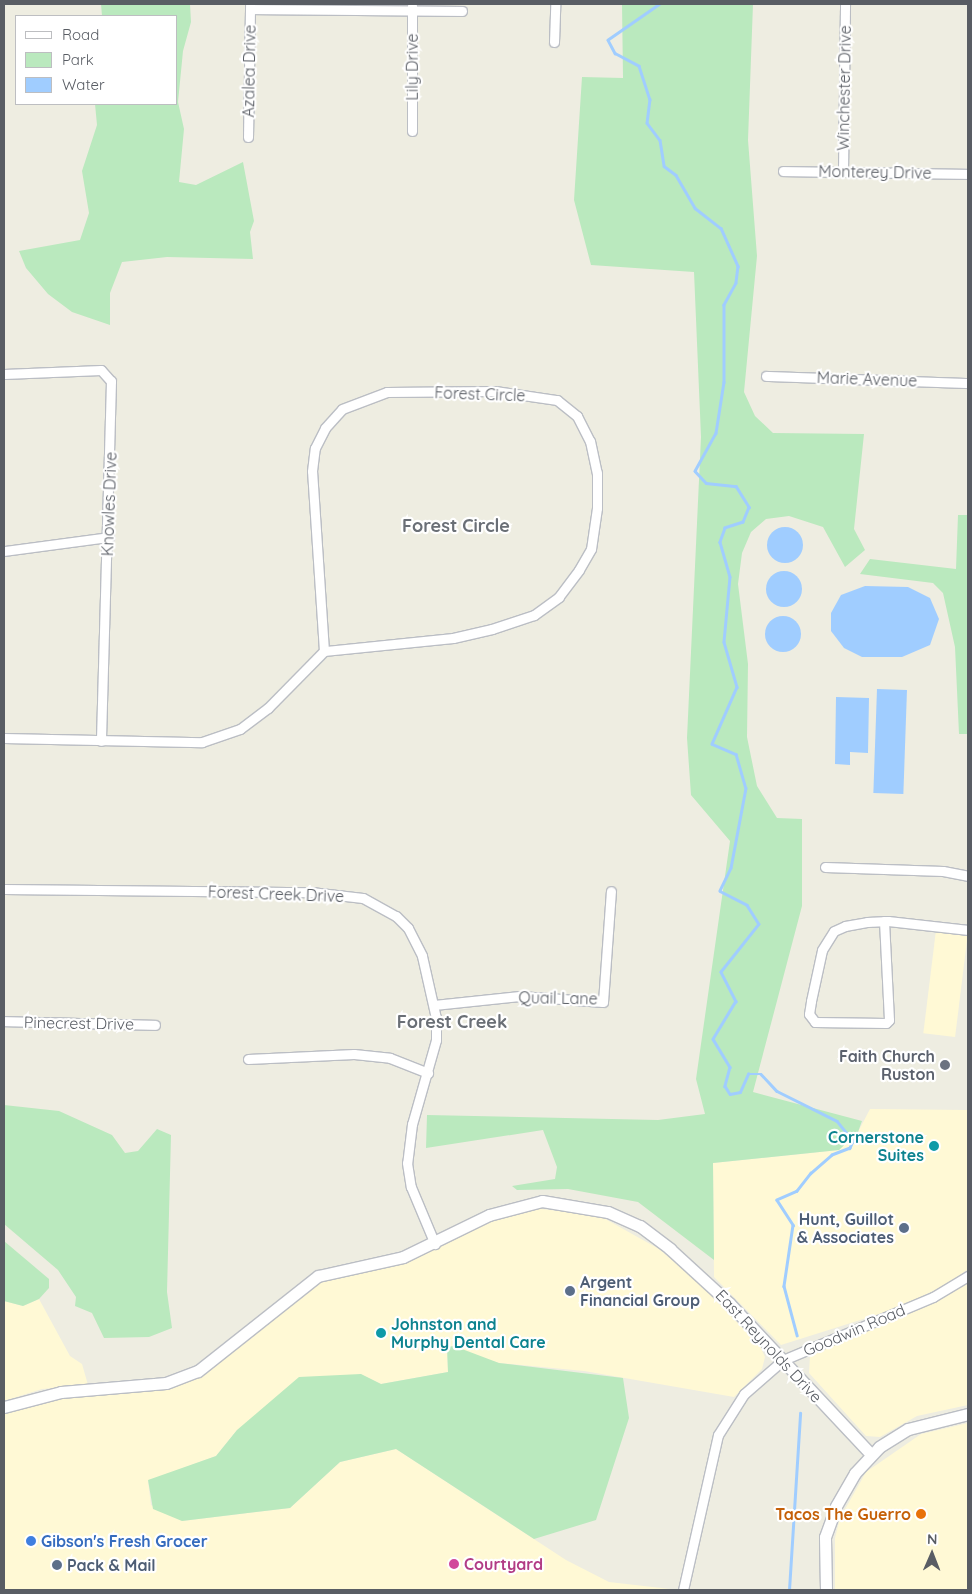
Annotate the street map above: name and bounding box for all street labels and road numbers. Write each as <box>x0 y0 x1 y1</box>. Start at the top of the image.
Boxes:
street label: Azalea Drive <box>239 24 259 118</box>
street label: Winchester Drive <box>833 25 855 151</box>
street label: Lily Drive <box>402 33 422 101</box>
street label: Monterey Drive <box>818 161 932 183</box>
street label: Marie Avenue <box>816 368 918 390</box>
street label: Forest Circle <box>434 383 526 405</box>
street label: Knowles Drive <box>98 451 120 557</box>
street label: Forest Creek Drive <box>208 882 344 906</box>
street label: Quail Lane <box>518 988 598 1008</box>
street label: Pinecrest Drive <box>24 1012 134 1034</box>
street label: East Reynolds Drive <box>712 1286 826 1406</box>
street label: Goodwin Road <box>800 1300 908 1360</box>

